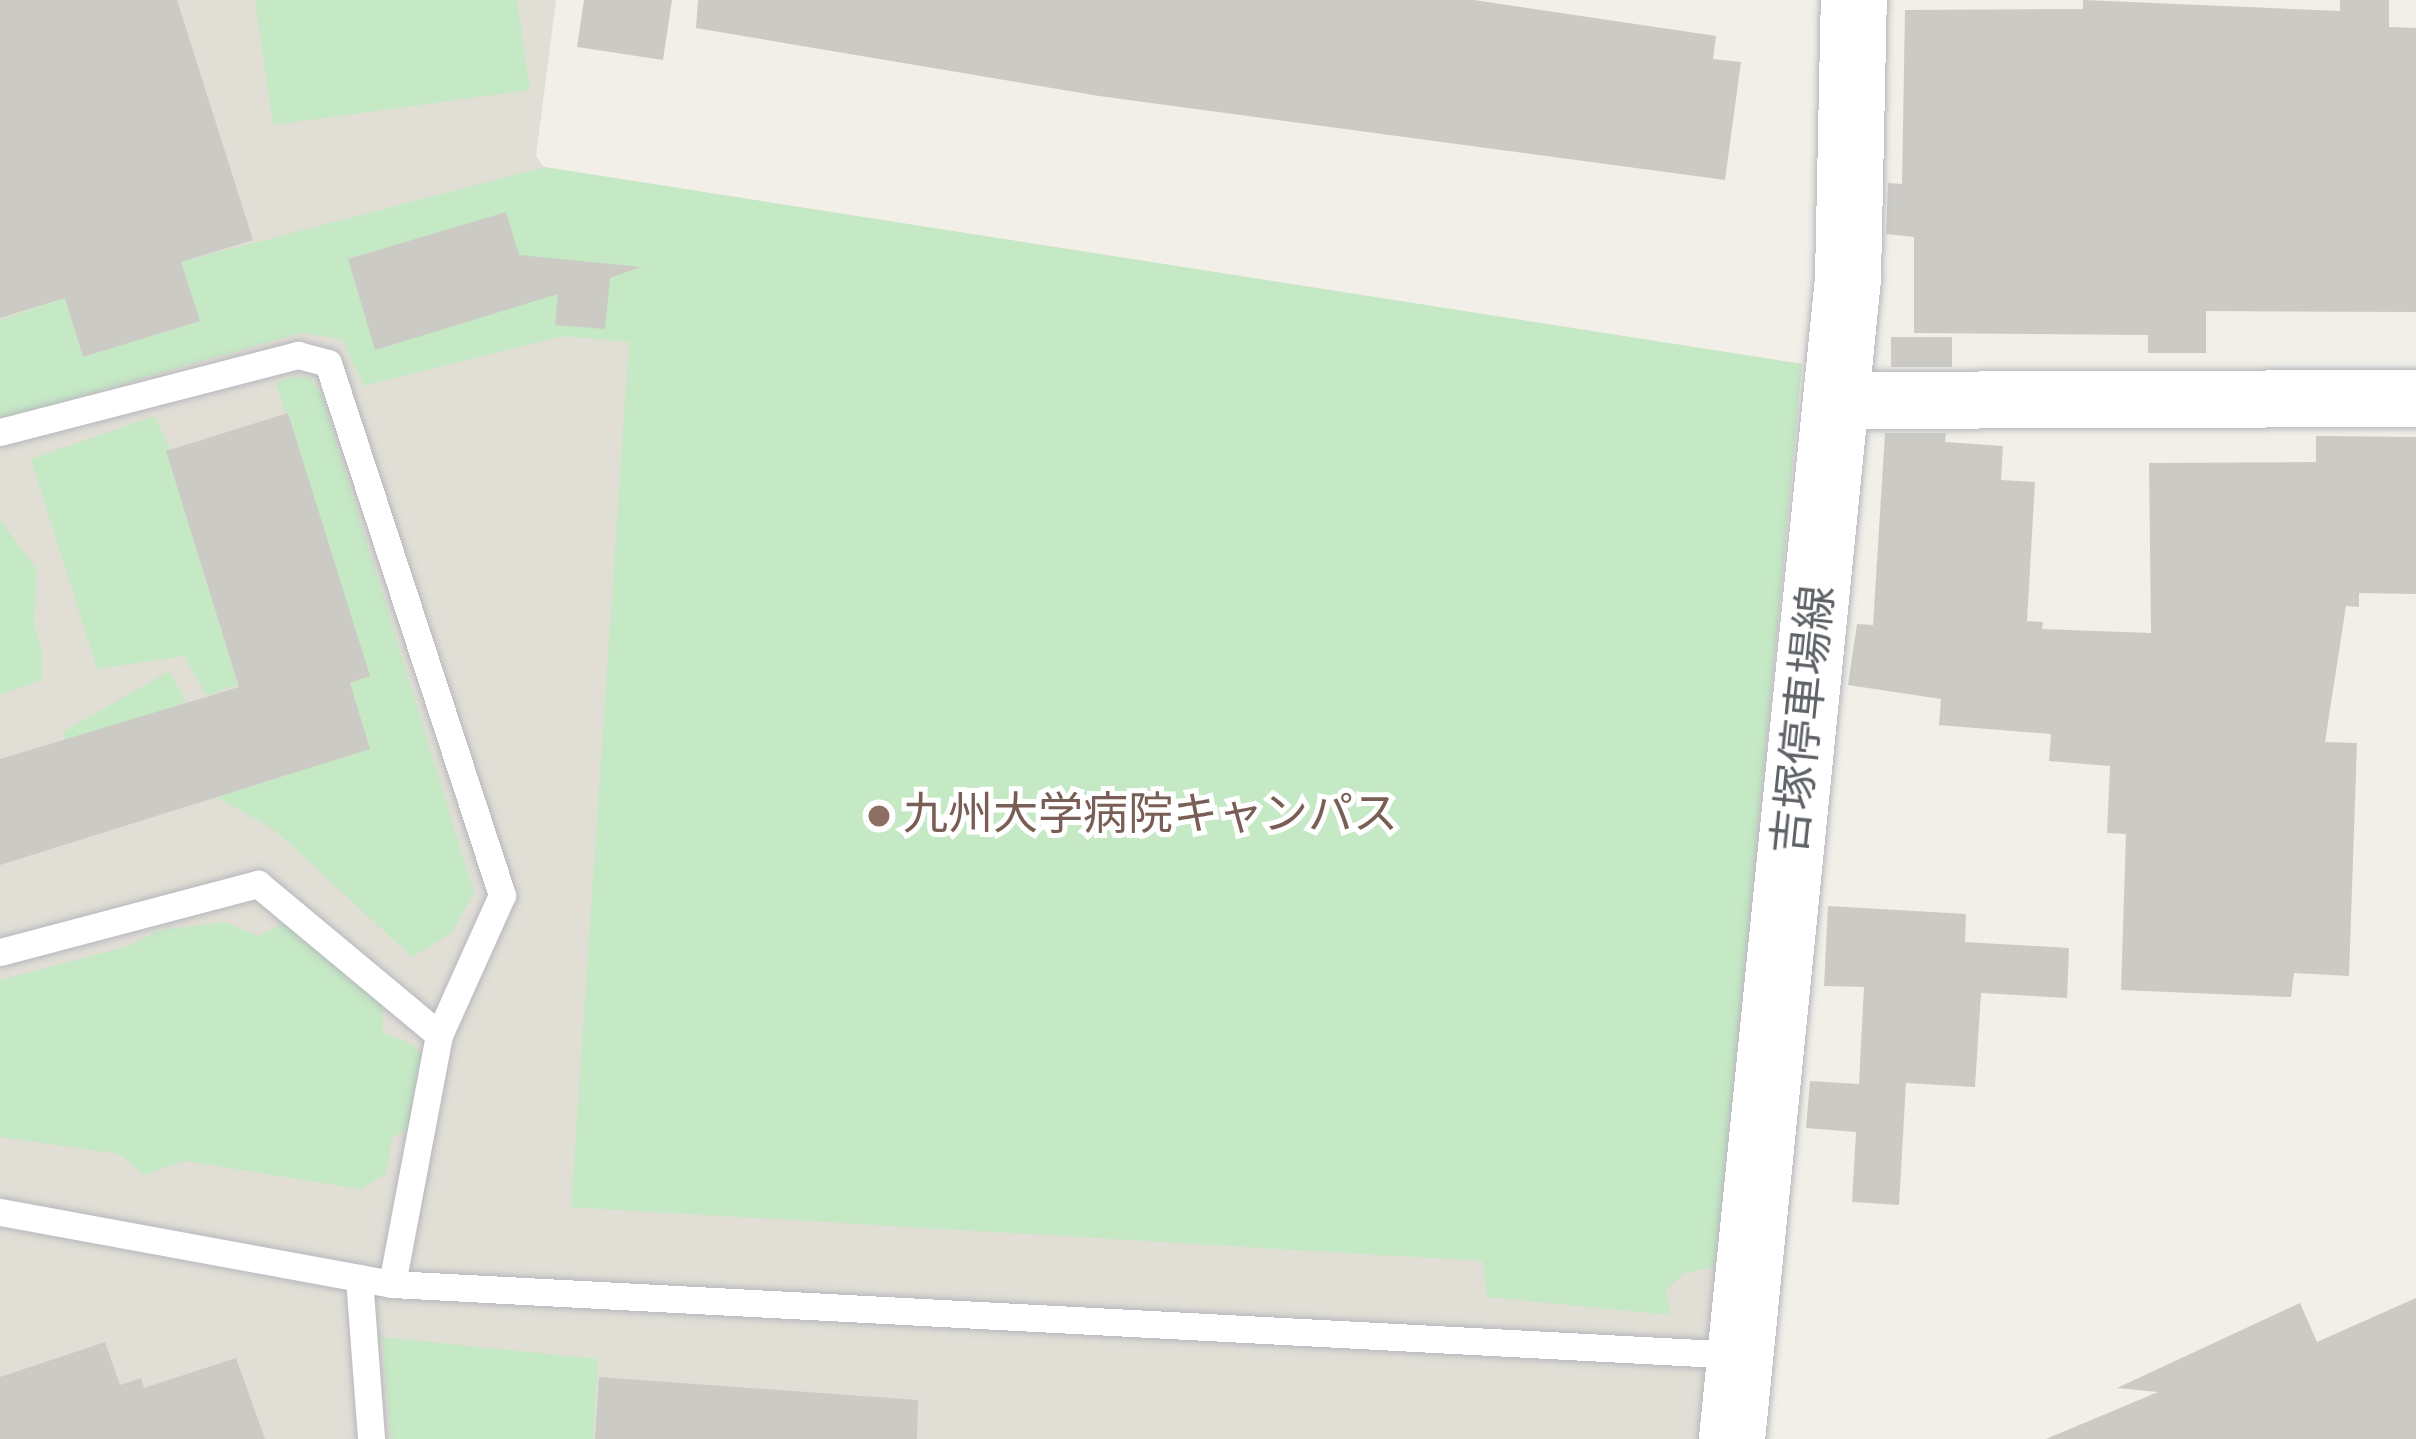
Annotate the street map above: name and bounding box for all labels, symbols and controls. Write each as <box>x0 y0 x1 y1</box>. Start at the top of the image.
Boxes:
street label: 吉塚停車場線 <box>1764 583 1846 857</box>
place label: 九州大学病院キャンパス <box>903 789 1398 843</box>
marker: 九州大学病院キャンパス <box>866 803 892 829</box>

